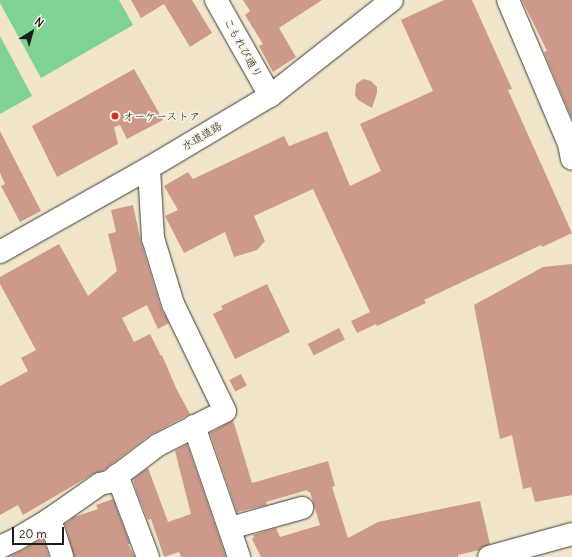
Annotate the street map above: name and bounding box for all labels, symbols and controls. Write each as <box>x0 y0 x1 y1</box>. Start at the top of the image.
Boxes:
north arrow <box>12 12 52 52</box>
text: N <box>32 15 46 30</box>
street label: こもれび通り <box>221 16 265 80</box>
place label: オーケーストア <box>123 109 200 123</box>
marker: オーケーストア <box>110 111 120 121</box>
street label: 水道道路 <box>180 119 224 153</box>
scale bar <box>14 519 66 545</box>
text: 20 m <box>19 526 47 541</box>

